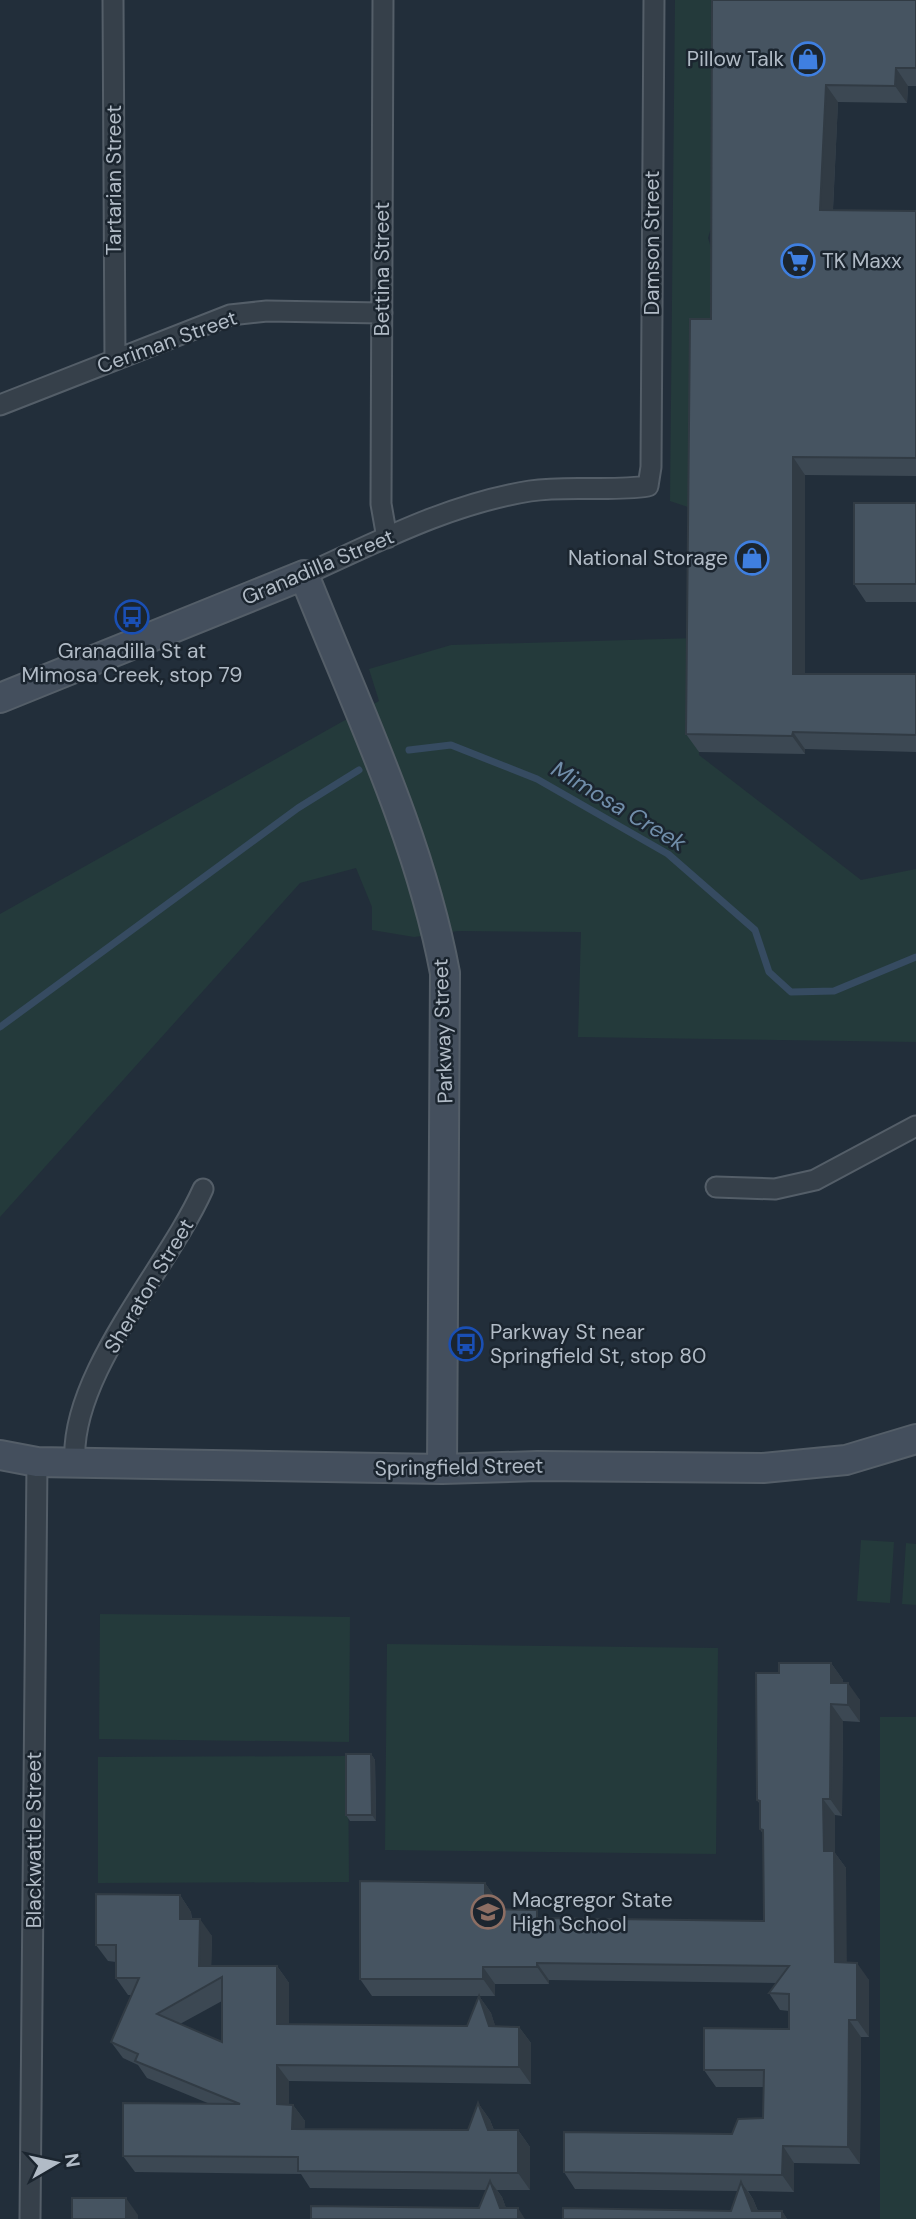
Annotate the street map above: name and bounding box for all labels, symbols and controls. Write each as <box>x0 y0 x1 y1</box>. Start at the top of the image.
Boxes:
shop icon: Pillow Talk <box>789 40 827 78</box>
place label: Pillow Talk <box>687 45 784 73</box>
street label: Tartarian Street <box>100 105 128 255</box>
street label: Damson Street <box>638 171 666 315</box>
street label: Bettina Street <box>368 202 396 336</box>
supermarket icon: TK Maxx <box>779 242 817 280</box>
place label: TK Maxx <box>822 247 902 275</box>
street label: Ceriman Street <box>93 304 241 380</box>
street label: Granadilla Street <box>238 522 398 612</box>
shop icon: National Storage <box>733 539 771 577</box>
place label: National Storage <box>568 544 728 572</box>
bus stop icon: Granadilla St at Mimosa Creek, stop 79 <box>113 598 151 636</box>
place label: Granadilla St at Mimosa Creek, stop 79 <box>22 637 242 689</box>
water label: Mimosa Creek <box>546 754 692 858</box>
street label: Parkway Street <box>426 958 460 1104</box>
street label: Sheraton Street <box>98 1213 200 1359</box>
place label: Parkway St near Springfield St, stop 80 <box>490 1318 706 1370</box>
bus stop icon: Parkway St near Springfield St, stop 80 <box>447 1325 485 1363</box>
street label: Springfield Street <box>374 1452 544 1482</box>
street label: Blackwattle Street <box>20 1752 48 1928</box>
place label: Macgregor State High School <box>512 1886 673 1938</box>
school or university icon: Macgregor State High School <box>469 1893 507 1931</box>
north arrow <box>21 2128 91 2198</box>
text: N <box>59 2152 86 2169</box>

